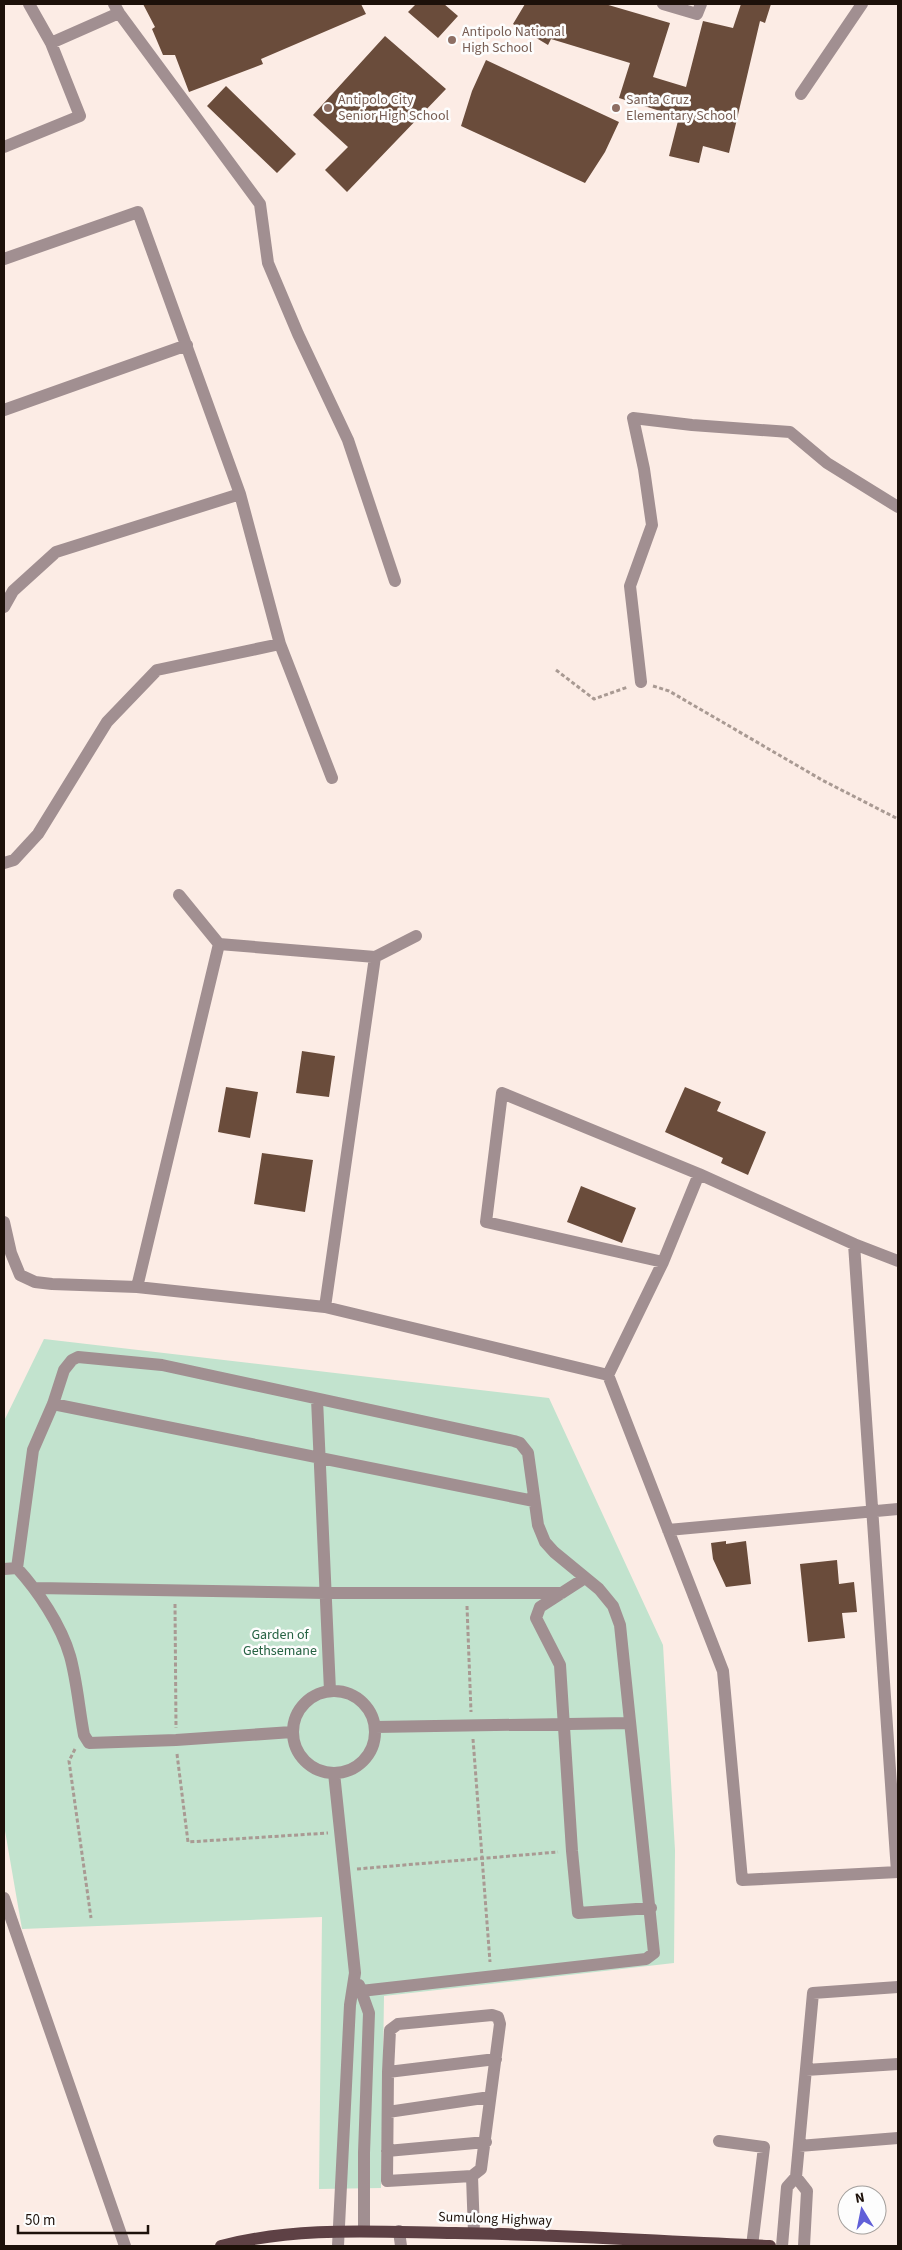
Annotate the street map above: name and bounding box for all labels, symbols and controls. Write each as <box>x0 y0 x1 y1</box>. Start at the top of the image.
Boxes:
place label: Antipolo National High School <box>462 22 565 58</box>
marker: Antipolo National High School <box>446 34 458 46</box>
place label: Antipolo City Senior High School <box>338 90 449 126</box>
place label: Santa Cruz Elementary School <box>626 90 737 126</box>
marker: Antipolo City Senior High School <box>322 102 334 114</box>
marker: Santa Cruz Elementary School <box>610 102 622 114</box>
park label: Garden of Gethsemane <box>243 1625 317 1661</box>
north arrow <box>837 2185 887 2235</box>
text: N <box>854 2188 866 2209</box>
scale bar <box>18 2202 148 2234</box>
street label: Sumulong Highway <box>438 2207 553 2231</box>
text: 50 m <box>25 2210 55 2231</box>

